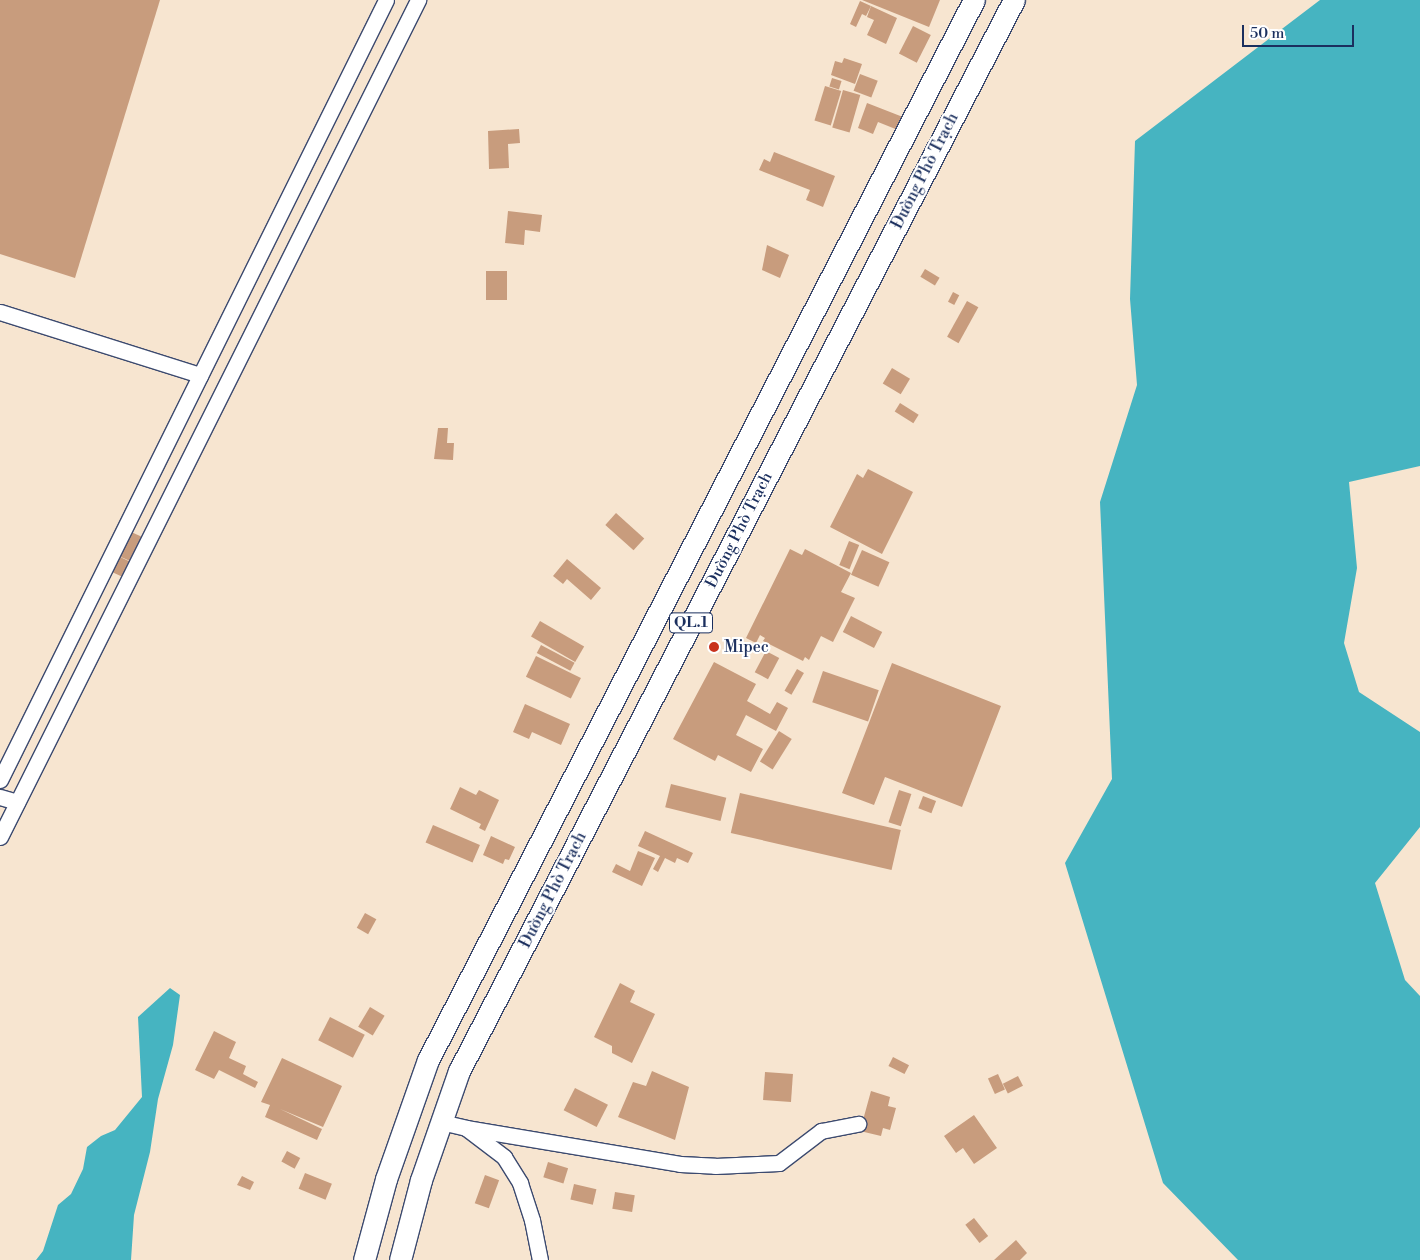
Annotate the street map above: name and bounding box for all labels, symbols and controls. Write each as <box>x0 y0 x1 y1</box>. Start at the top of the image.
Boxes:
scale bar <box>1245 15 1358 47</box>
text: 50 m <box>1250 24 1284 43</box>
street label: Đường Phò Trạch <box>888 110 962 232</box>
street label: Đường Phò Trạch <box>702 469 776 591</box>
road number: QL.1 <box>668 610 714 636</box>
place label: Mipec <box>724 637 769 657</box>
marker: Mipec <box>708 641 720 653</box>
street label: Đường Phò Trạch <box>516 829 590 951</box>

